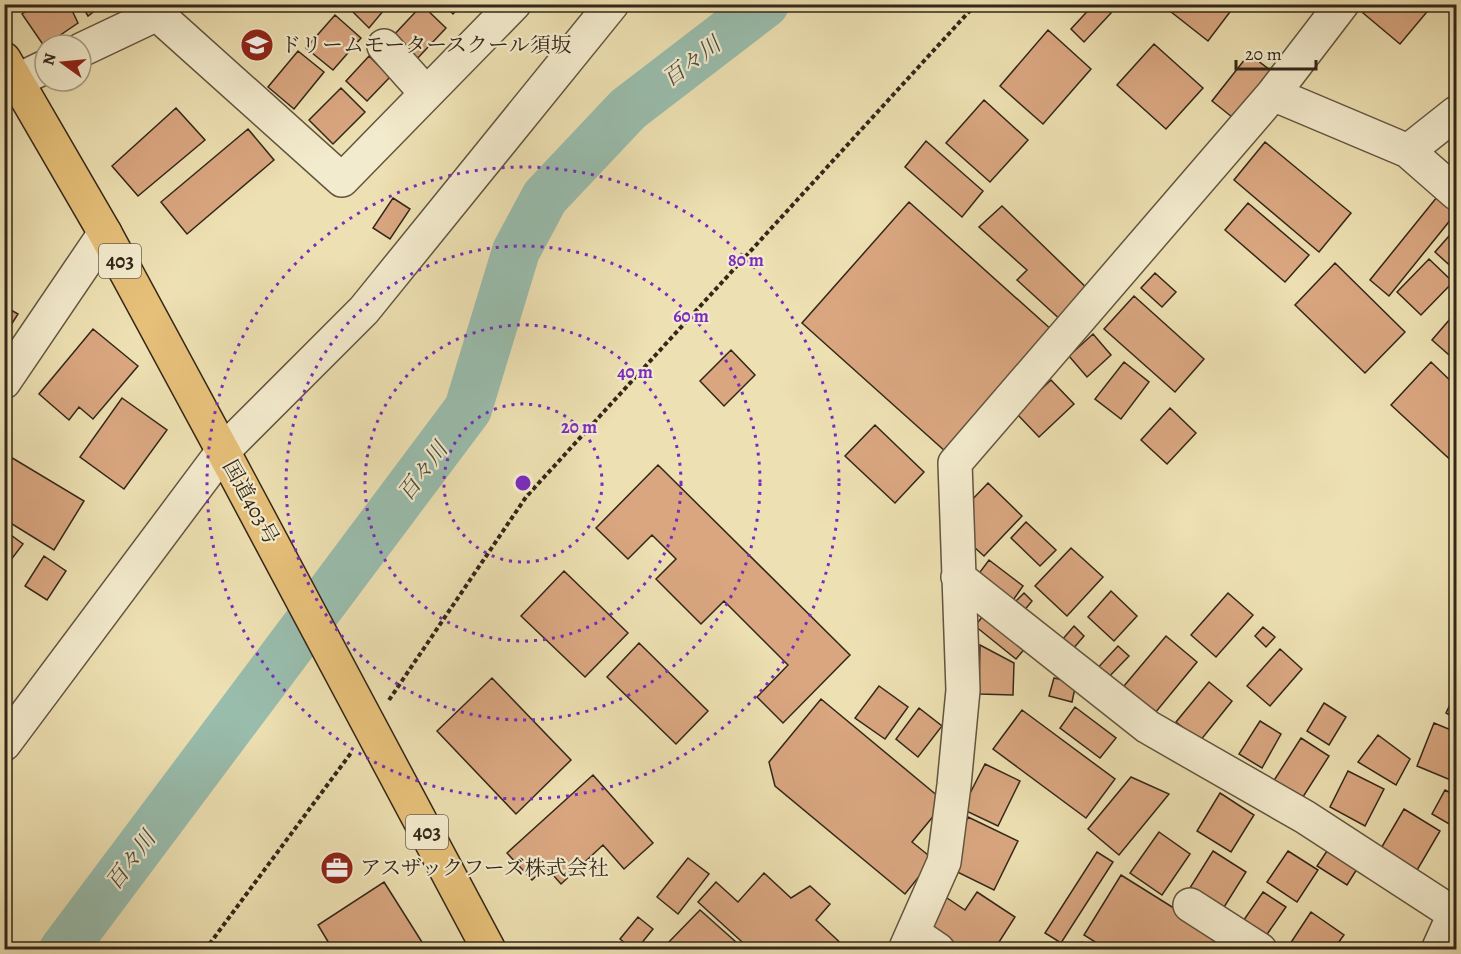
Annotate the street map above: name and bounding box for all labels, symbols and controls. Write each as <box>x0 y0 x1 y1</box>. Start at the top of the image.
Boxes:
school or university icon: ドリームモータースクール須坂 <box>239 27 275 63</box>
water label: 百々川 <box>656 29 729 94</box>
place label: ドリームモータースクール須坂 <box>280 31 572 59</box>
north arrow <box>33 33 93 93</box>
scale bar <box>1236 33 1316 71</box>
text: 20 m <box>1245 42 1282 66</box>
text: N <box>37 51 62 68</box>
road number: 403 <box>99 244 141 278</box>
text: 80 m <box>728 248 764 272</box>
text: 60 m <box>673 304 709 328</box>
text: 40 m <box>617 360 653 384</box>
text: 20 m <box>561 415 597 439</box>
water label: 百々川 <box>391 435 456 507</box>
street label: 国道403号 <box>216 455 286 549</box>
centre of rings <box>513 473 533 493</box>
road number: 403 <box>406 815 448 849</box>
water label: 百々川 <box>99 824 164 896</box>
office icon: アスザックフーズ株式会社 <box>319 850 355 886</box>
place label: アスザックフーズ株式会社 <box>360 854 609 882</box>

